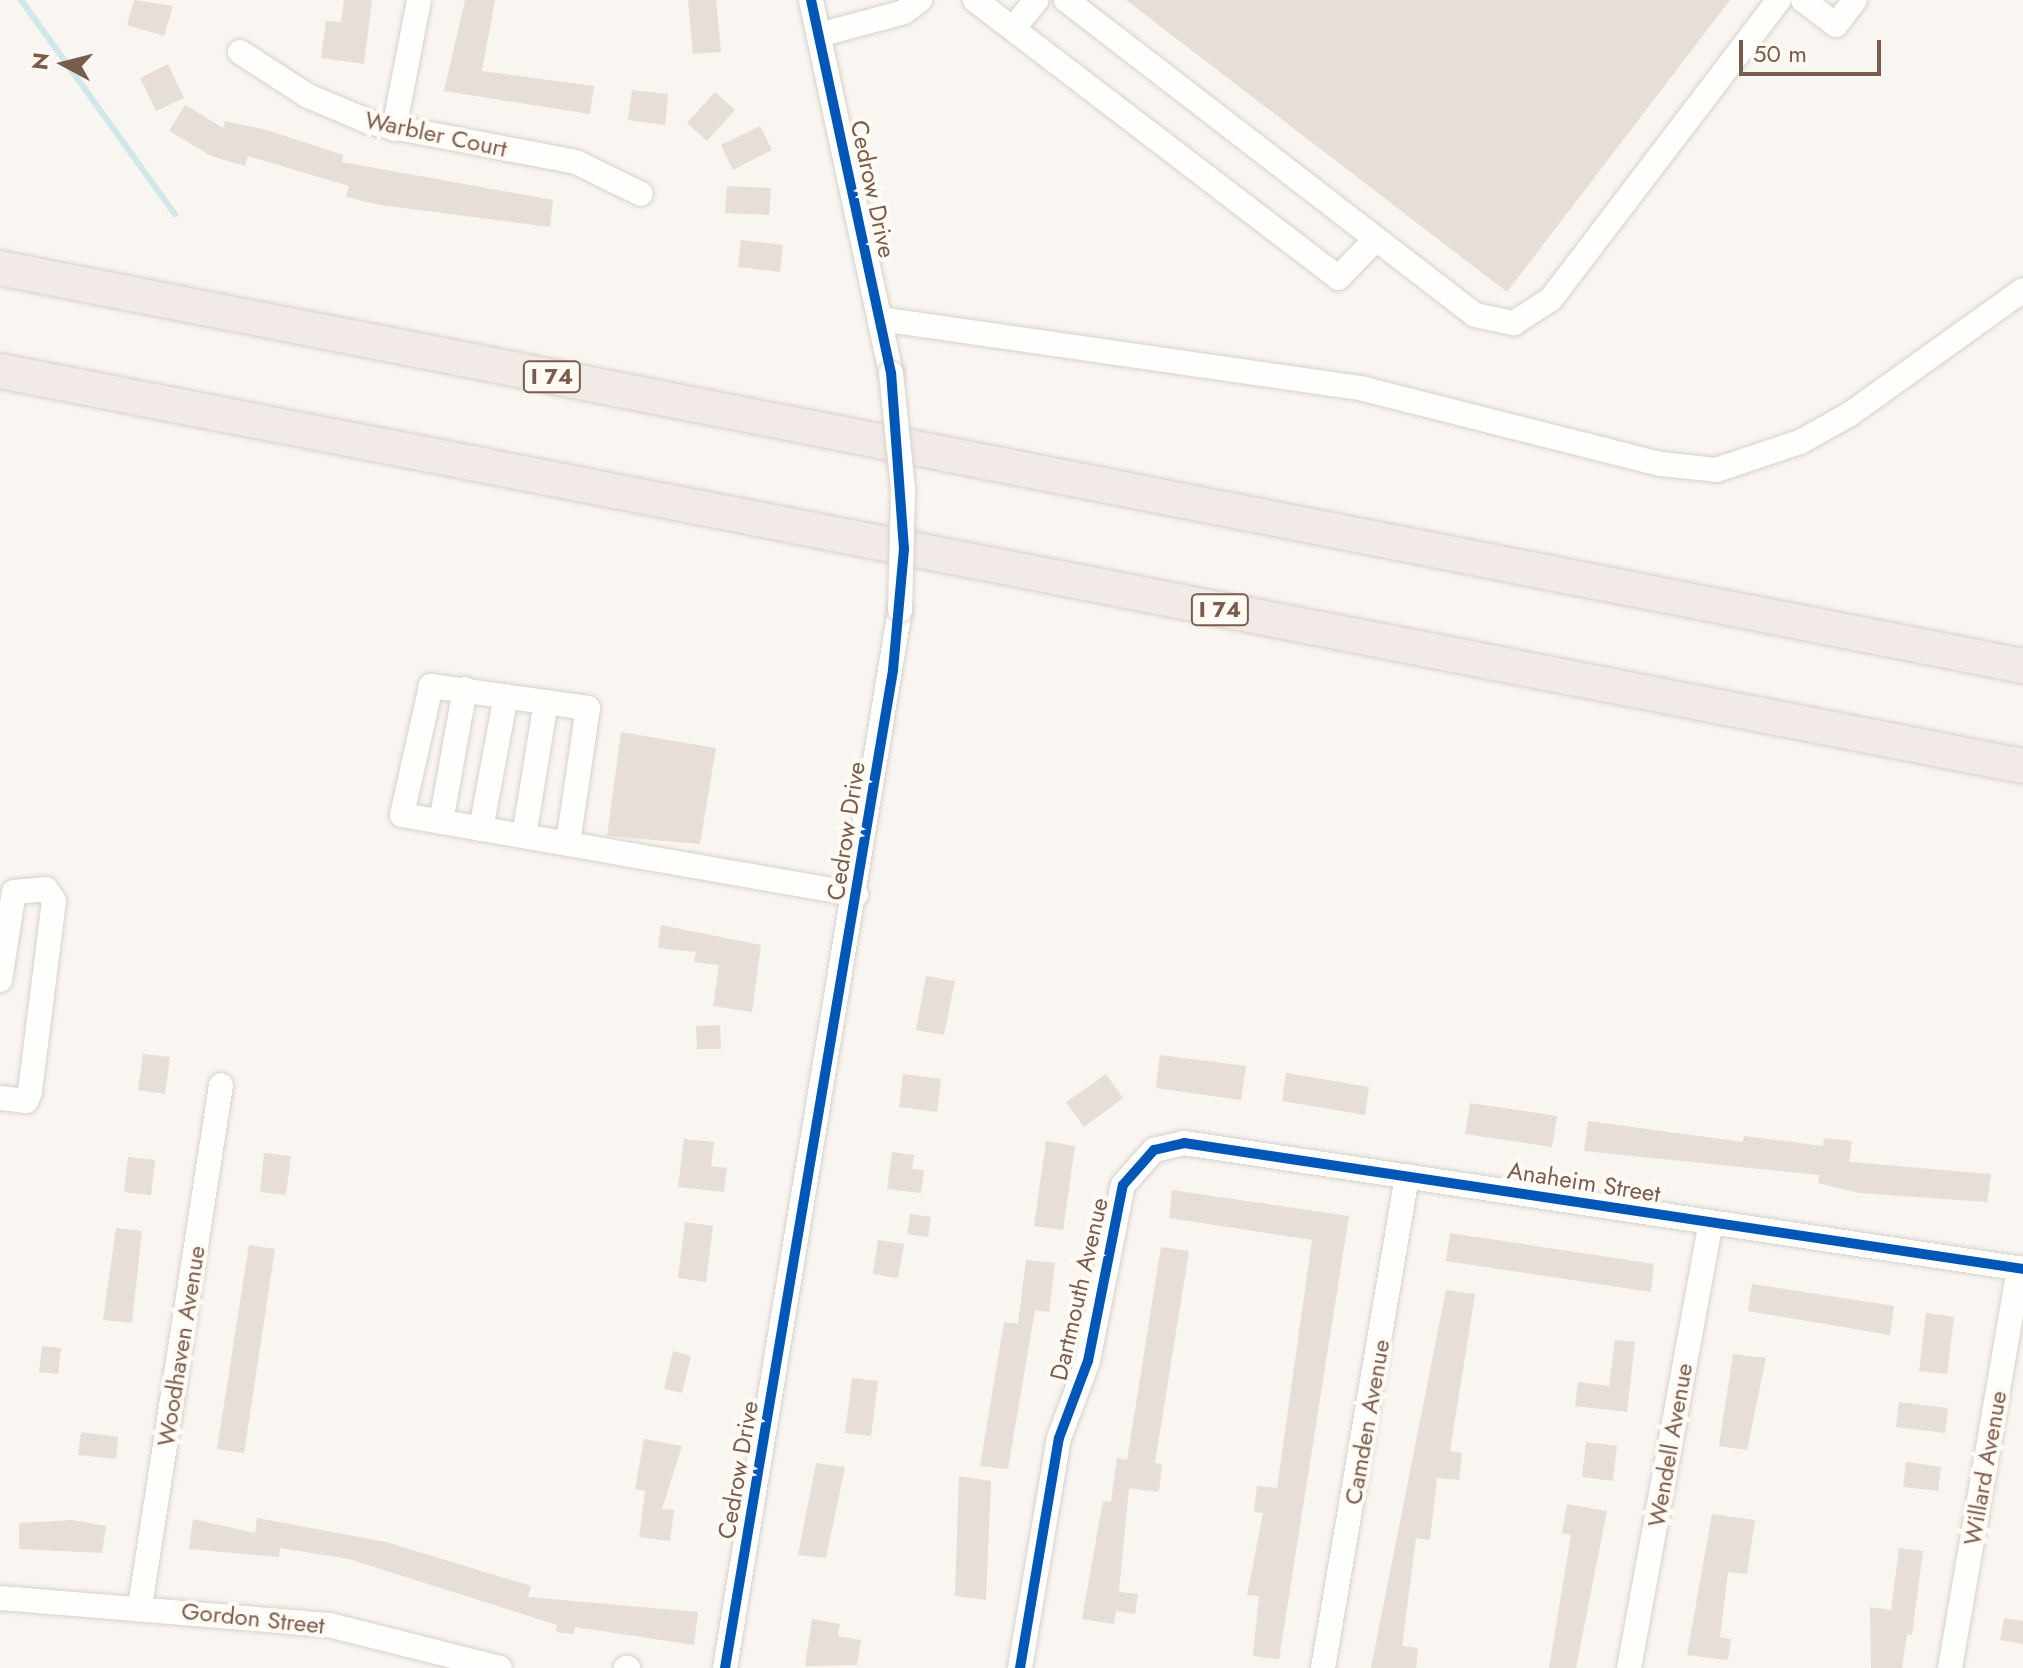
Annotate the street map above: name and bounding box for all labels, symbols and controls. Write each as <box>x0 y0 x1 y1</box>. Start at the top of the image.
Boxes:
north arrow <box>24 24 104 104</box>
scale bar <box>1743 24 1885 74</box>
text: 50 m <box>1753 36 1807 71</box>
text: N <box>23 50 57 72</box>
street label: Warbler Court <box>362 105 510 163</box>
street label: Cedrow Drive <box>844 118 902 260</box>
road number: I 74 <box>522 359 582 395</box>
road number: I 74 <box>1190 592 1250 628</box>
street label: Cedrow Drive <box>821 760 871 902</box>
street label: Anaheim Street <box>1506 1156 1662 1208</box>
street label: Dartmouth Avenue <box>1044 1195 1114 1383</box>
street label: Woodhaven Avenue <box>151 1244 211 1448</box>
street label: Camden Avenue <box>1338 1337 1396 1507</box>
street label: Wendell Avenue <box>1641 1361 1699 1529</box>
street label: Willard Avenue <box>1957 1388 2013 1548</box>
street label: Cedrow Drive <box>712 1399 764 1541</box>
street label: Gordon Street <box>180 1596 326 1640</box>

